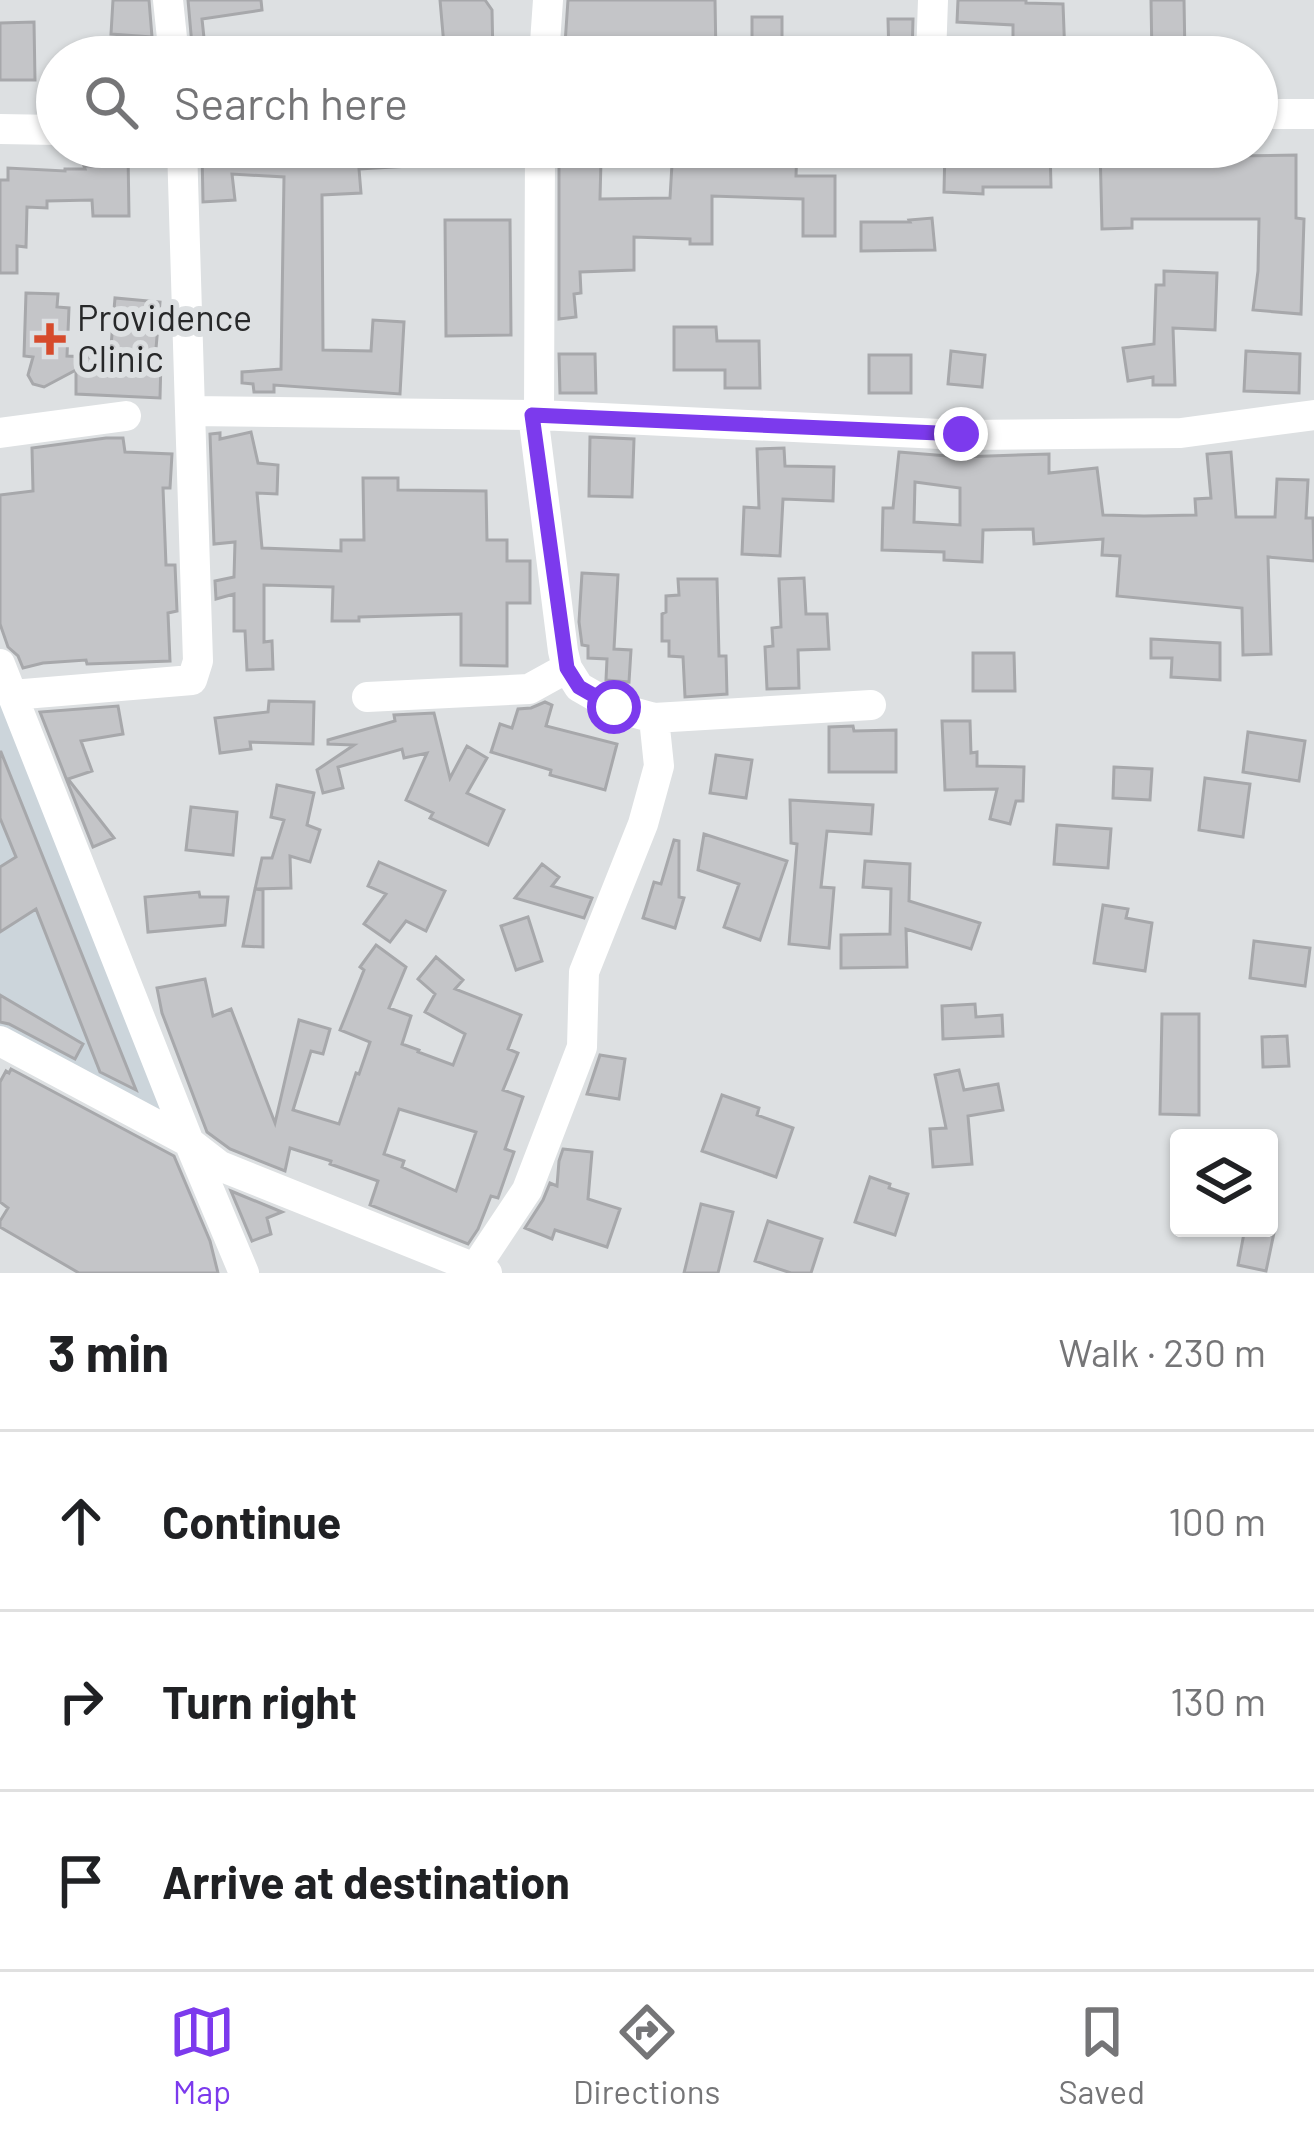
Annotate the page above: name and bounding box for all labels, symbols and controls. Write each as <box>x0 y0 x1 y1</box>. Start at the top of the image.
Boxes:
search box <box>36 36 1278 168</box>
icon: search <box>78 69 144 135</box>
text: Search here <box>174 75 408 129</box>
place label: Providence Clinic <box>77 295 252 379</box>
marker: Providence Clinic <box>34 323 66 355</box>
route end <box>934 407 988 461</box>
route start <box>587 680 641 734</box>
map controls <box>1170 1129 1278 1237</box>
button: layers <box>1170 1129 1278 1237</box>
text: 3 min <box>48 1321 169 1382</box>
text: Walk · 230 m <box>1059 1328 1266 1375</box>
icon: ahead <box>48 1488 114 1554</box>
text: Continue <box>162 1494 341 1548</box>
text: 100 m <box>1168 1497 1266 1544</box>
icon: right <box>48 1668 114 1734</box>
text: Turn right <box>162 1674 357 1728</box>
text: 130 m <box>1170 1677 1266 1724</box>
icon: arrive <box>48 1848 114 1914</box>
text: Arrive at destination <box>162 1854 570 1908</box>
tab: Map <box>169 1999 235 2111</box>
tab: Directions <box>573 1999 720 2111</box>
tab: Saved <box>1058 1999 1145 2111</box>

